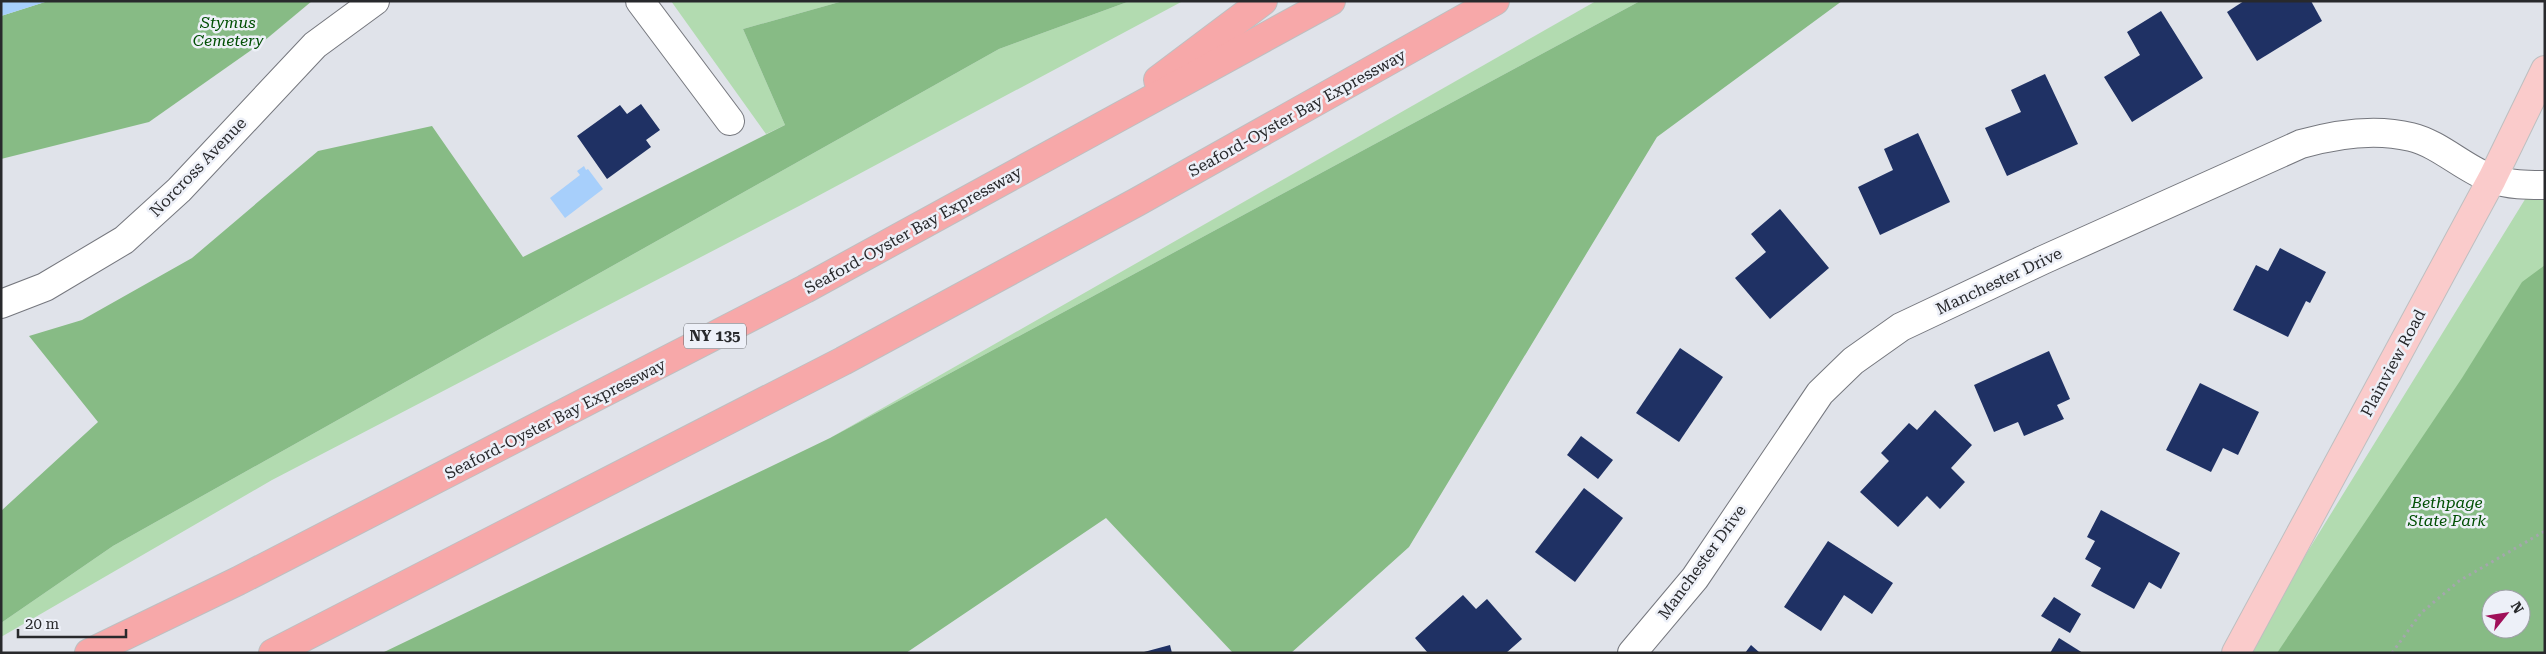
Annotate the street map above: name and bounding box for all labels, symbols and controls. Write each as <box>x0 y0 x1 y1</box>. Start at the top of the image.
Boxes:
park label: Stymus Cemetery <box>193 13 264 50</box>
street label: Seaford-Oyster Bay Expressway <box>1185 45 1409 181</box>
street label: Norcross Avenue <box>146 113 250 221</box>
street label: Seaford-Oyster Bay Expressway <box>801 162 1025 298</box>
street label: Manchester Drive <box>1933 243 2065 319</box>
street label: Plainview Road <box>2357 306 2429 420</box>
road number: NY 135 <box>684 324 746 348</box>
street label: Seaford-Oyster Bay Expressway <box>441 355 669 483</box>
park label: Bethpage State Park <box>2407 493 2486 530</box>
street label: Manchester Drive <box>1654 501 1750 623</box>
north arrow <box>2481 589 2531 639</box>
text: N <box>2508 599 2527 616</box>
scale bar <box>18 606 125 638</box>
text: 20 m <box>25 615 60 633</box>

